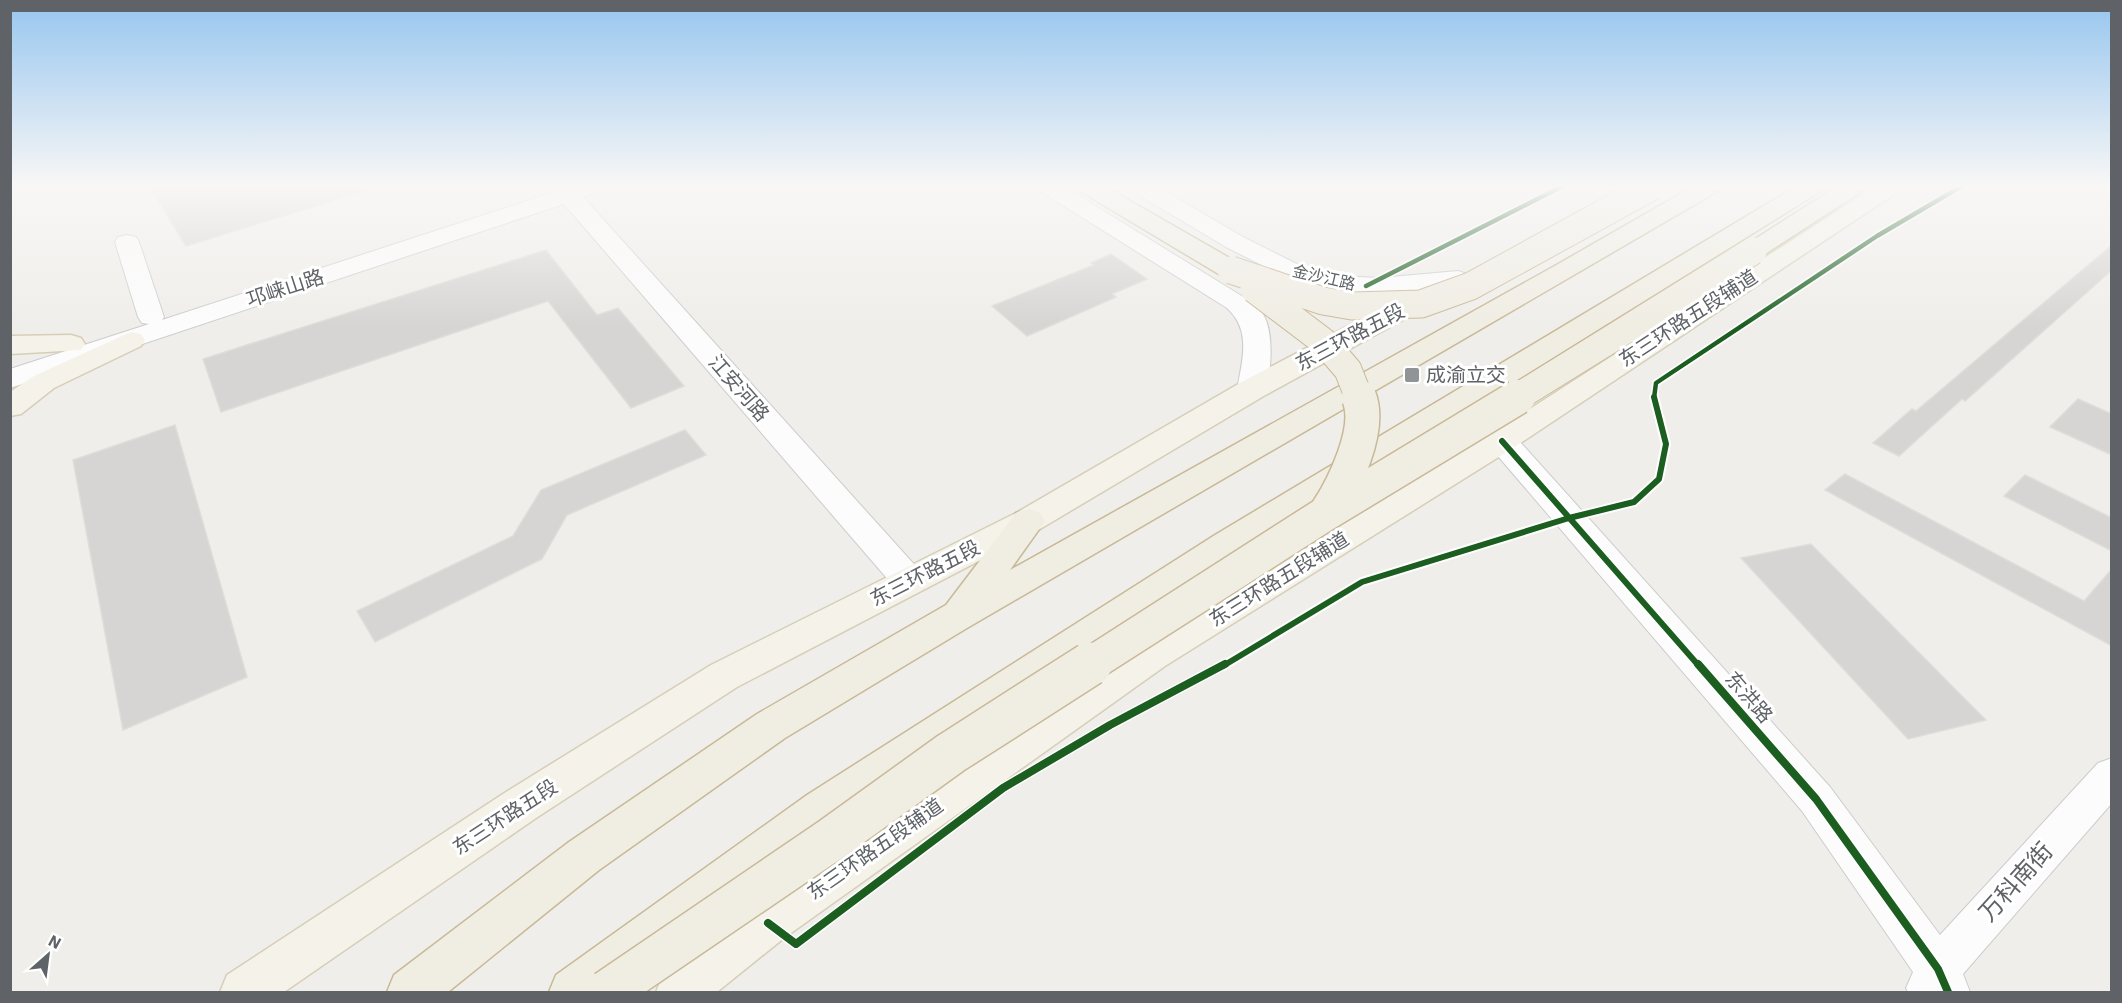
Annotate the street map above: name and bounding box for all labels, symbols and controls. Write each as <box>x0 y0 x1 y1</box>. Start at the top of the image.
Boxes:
street label: 金沙江路 <box>1291 260 1357 294</box>
street label: 邛崃山路 <box>243 262 327 313</box>
street label: 东三环路五段辅道 <box>1613 263 1762 372</box>
street label: 东三环路五段 <box>1290 296 1409 377</box>
street label: 江安河路 <box>703 349 776 427</box>
place label: 成渝立交 <box>1426 361 1506 388</box>
marker: 成渝立交 <box>1403 366 1421 384</box>
street label: 东三环路五段辅道 <box>1204 525 1354 632</box>
street label: 东三环路五段 <box>865 533 984 612</box>
street label: 东洪路 <box>1720 665 1779 728</box>
street label: 东三环路五段 <box>447 773 562 861</box>
street label: 东三环路五段辅道 <box>801 792 948 906</box>
street label: 万科南街 <box>1971 835 2059 928</box>
north arrow <box>18 925 78 985</box>
text: N <box>45 930 65 953</box>

